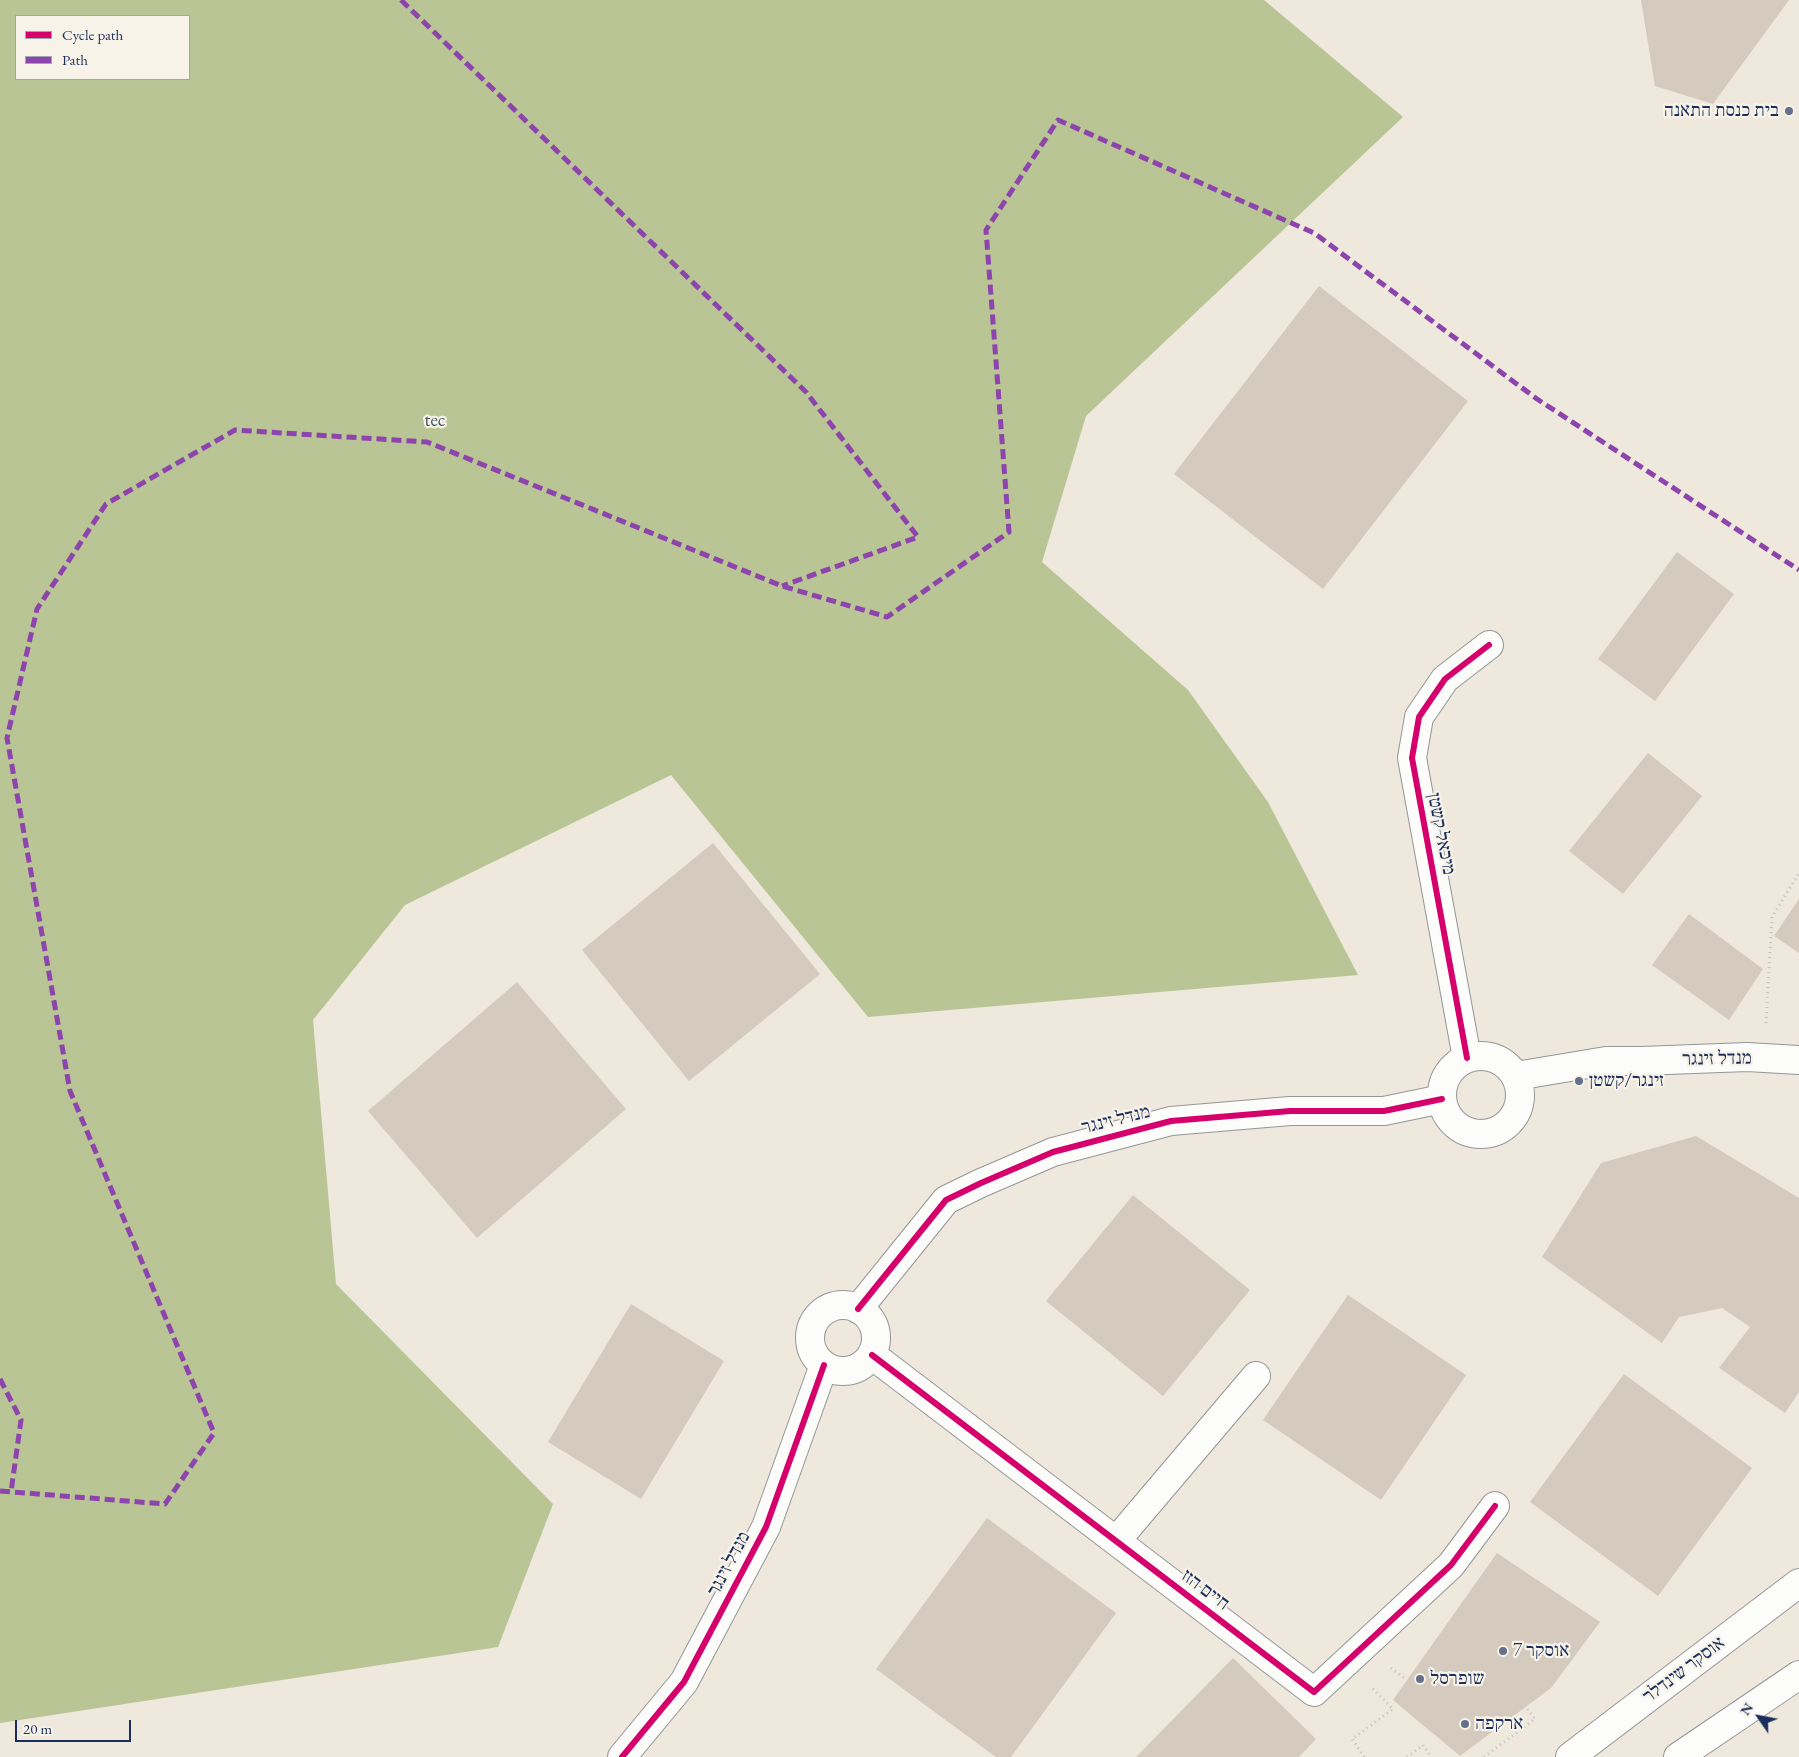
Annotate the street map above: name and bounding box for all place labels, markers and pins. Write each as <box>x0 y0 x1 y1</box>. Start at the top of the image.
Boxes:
place label: בית כנסת התאנה <box>1664 100 1779 122</box>
marker: בית כנסת התאנה <box>1783 105 1795 117</box>
place label: זינגר/קשטן <box>1589 1070 1664 1092</box>
marker: זינגר/קשטן <box>1573 1075 1585 1087</box>
place label: אוסקר 7 <box>1513 1640 1569 1662</box>
marker: אוסקר 7 <box>1497 1645 1509 1657</box>
place label: שופרסל <box>1430 1668 1484 1690</box>
marker: שופרסל <box>1414 1673 1426 1685</box>
place label: ארקפה <box>1475 1713 1523 1735</box>
marker: ארקפה <box>1459 1718 1471 1730</box>

